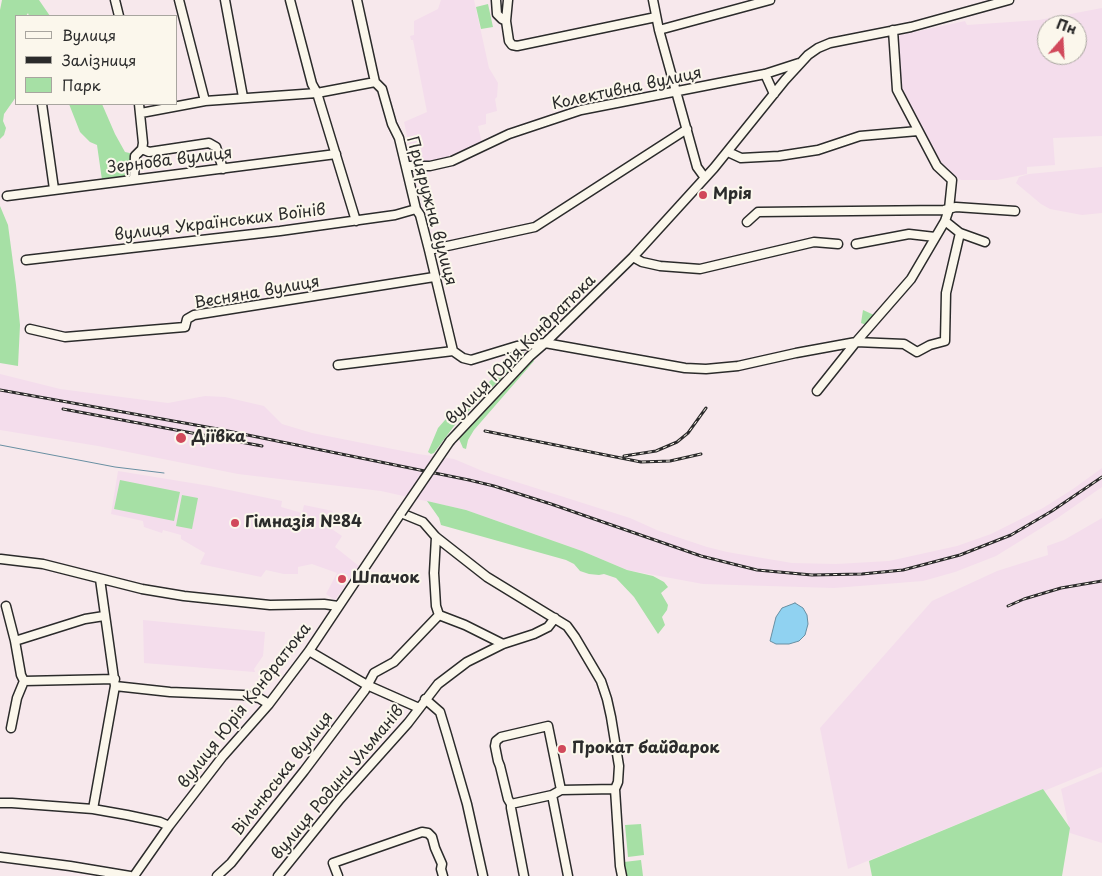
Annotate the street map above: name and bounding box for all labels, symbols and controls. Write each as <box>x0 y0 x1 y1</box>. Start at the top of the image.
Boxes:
text: Пн <box>1054 13 1080 40</box>
legend <box>15 15 178 105</box>
north arrow <box>1037 15 1087 65</box>
text: Вулиця <box>62 23 116 46</box>
text: Залізниця <box>62 48 136 71</box>
street label: Колективна вулиця <box>550 64 704 114</box>
text: Парк <box>62 73 101 96</box>
street label: Прияружна вулиця <box>402 134 460 288</box>
street label: Зернова вулиця <box>106 144 234 178</box>
place label: Мрія <box>713 185 752 205</box>
marker: Мрія <box>697 189 709 201</box>
street label: вулиця Українських Воїнів <box>113 201 327 245</box>
street label: вулиця Юрія Кондратюка <box>442 271 600 429</box>
street label: Весняна вулиця <box>193 273 321 313</box>
place label: Діївка <box>192 428 246 448</box>
marker: Діївка <box>174 431 188 445</box>
place label: Гімназія №84 <box>245 513 362 533</box>
marker: Гімназія №84 <box>229 517 241 529</box>
place label: Шпачок <box>352 569 419 589</box>
marker: Шпачок <box>336 573 348 585</box>
street label: вулиця Юрія Кондратюка <box>175 620 315 792</box>
street label: вулиця Родини Ульманів <box>268 702 408 864</box>
street label: Вільнюська вулиця <box>229 708 337 840</box>
place label: Прокат байдарок <box>572 739 719 759</box>
marker: Прокат байдарок <box>556 743 568 755</box>

